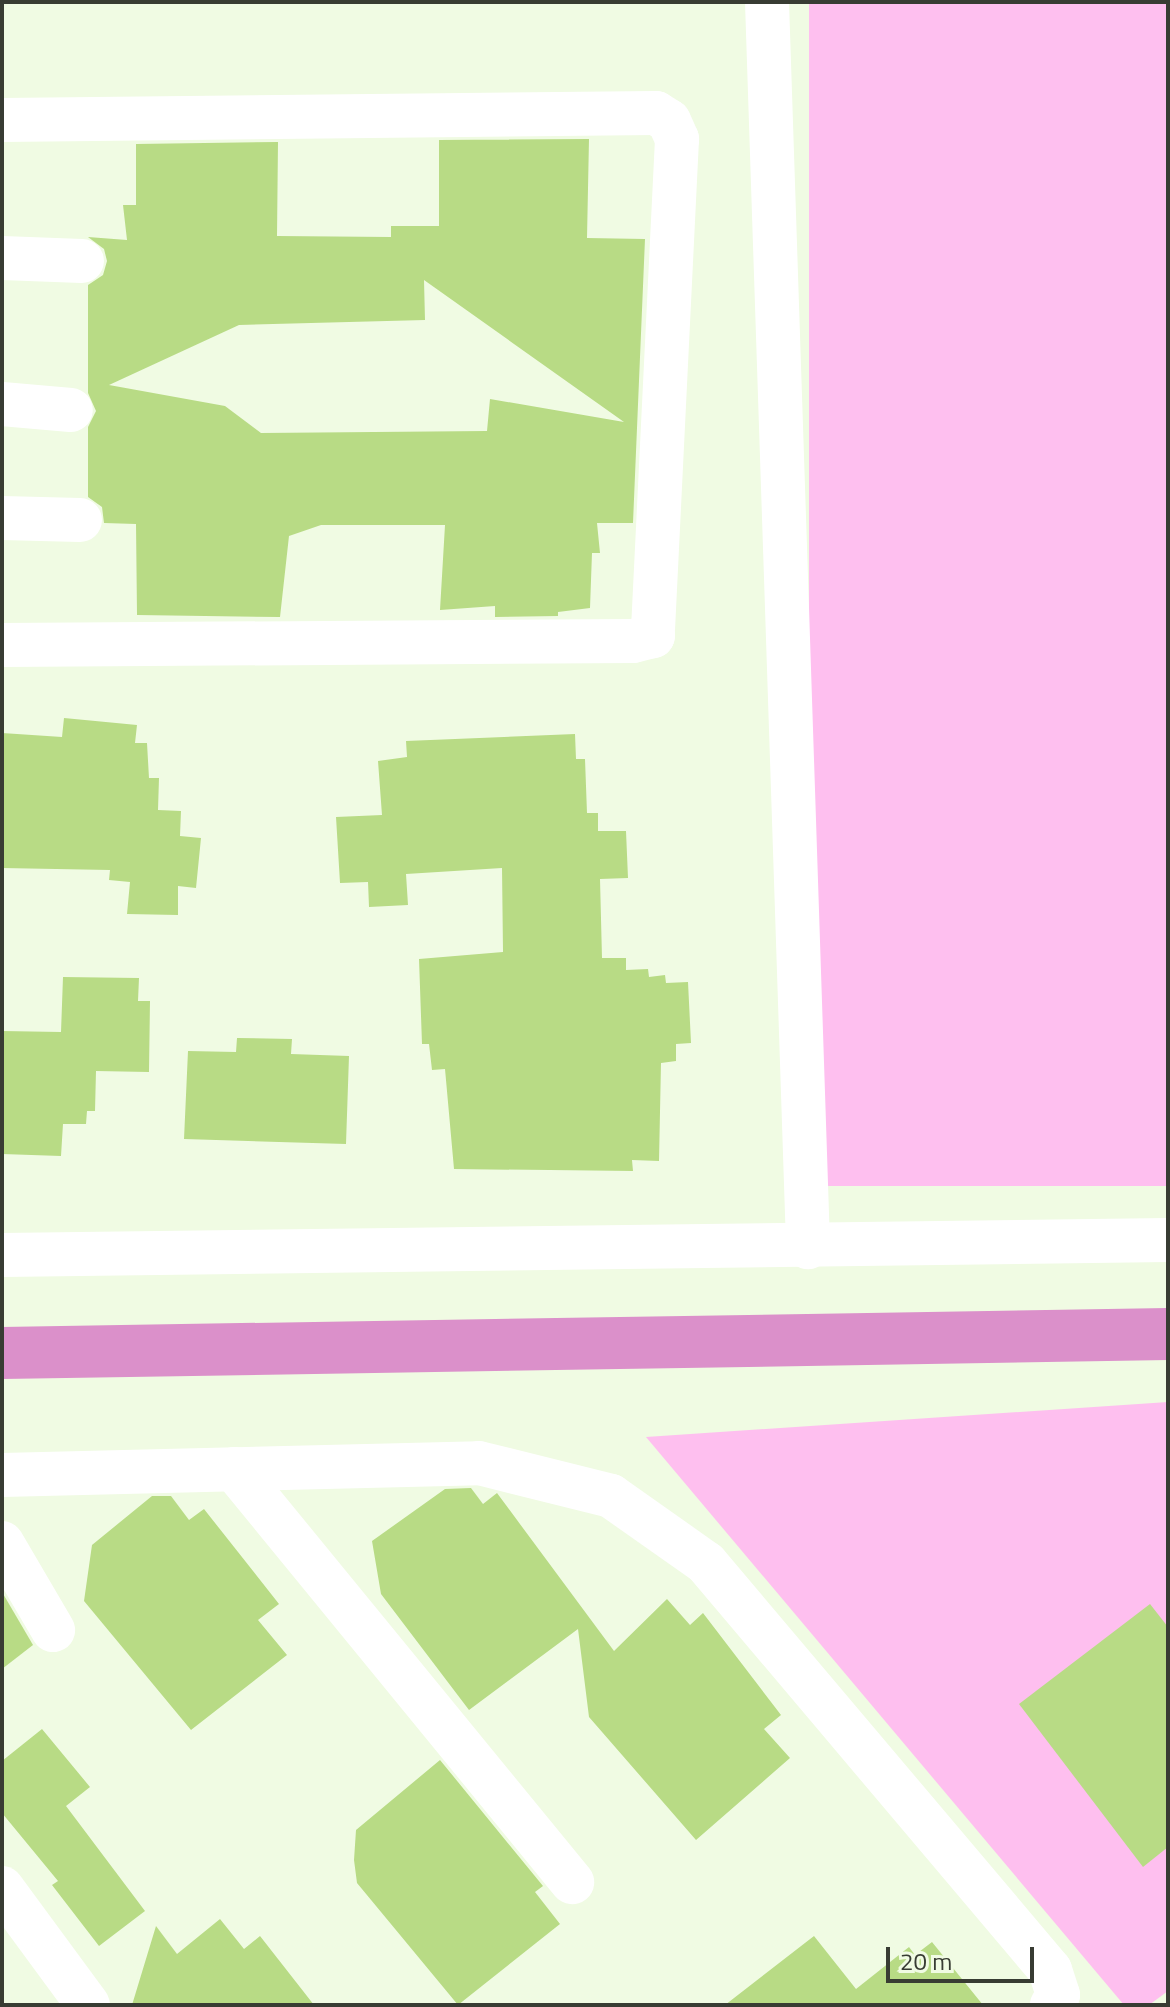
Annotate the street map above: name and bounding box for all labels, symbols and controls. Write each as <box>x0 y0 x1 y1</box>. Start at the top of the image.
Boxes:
scale bar <box>890 1931 1038 1981</box>
text: 20 m <box>900 1943 952 1979</box>

